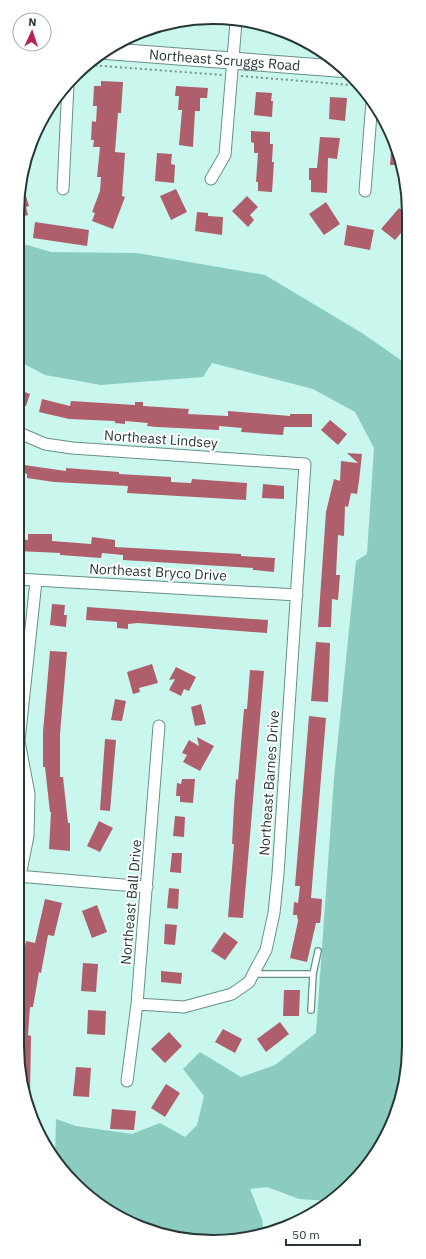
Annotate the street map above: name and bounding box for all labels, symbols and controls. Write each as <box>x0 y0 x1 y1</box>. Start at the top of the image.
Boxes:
north arrow <box>12 12 52 52</box>
text: N <box>28 15 37 29</box>
street label: Northeast Scruggs Road <box>148 45 301 75</box>
street label: Northeast Lindsey <box>104 426 218 452</box>
street label: Northeast Bryco Drive <box>89 559 228 585</box>
street label: Northeast Barnes Drive <box>255 709 283 856</box>
street label: Northeast Ball Drive <box>117 838 145 965</box>
scale bar <box>286 1221 360 1247</box>
text: 50 m <box>292 1227 320 1242</box>

